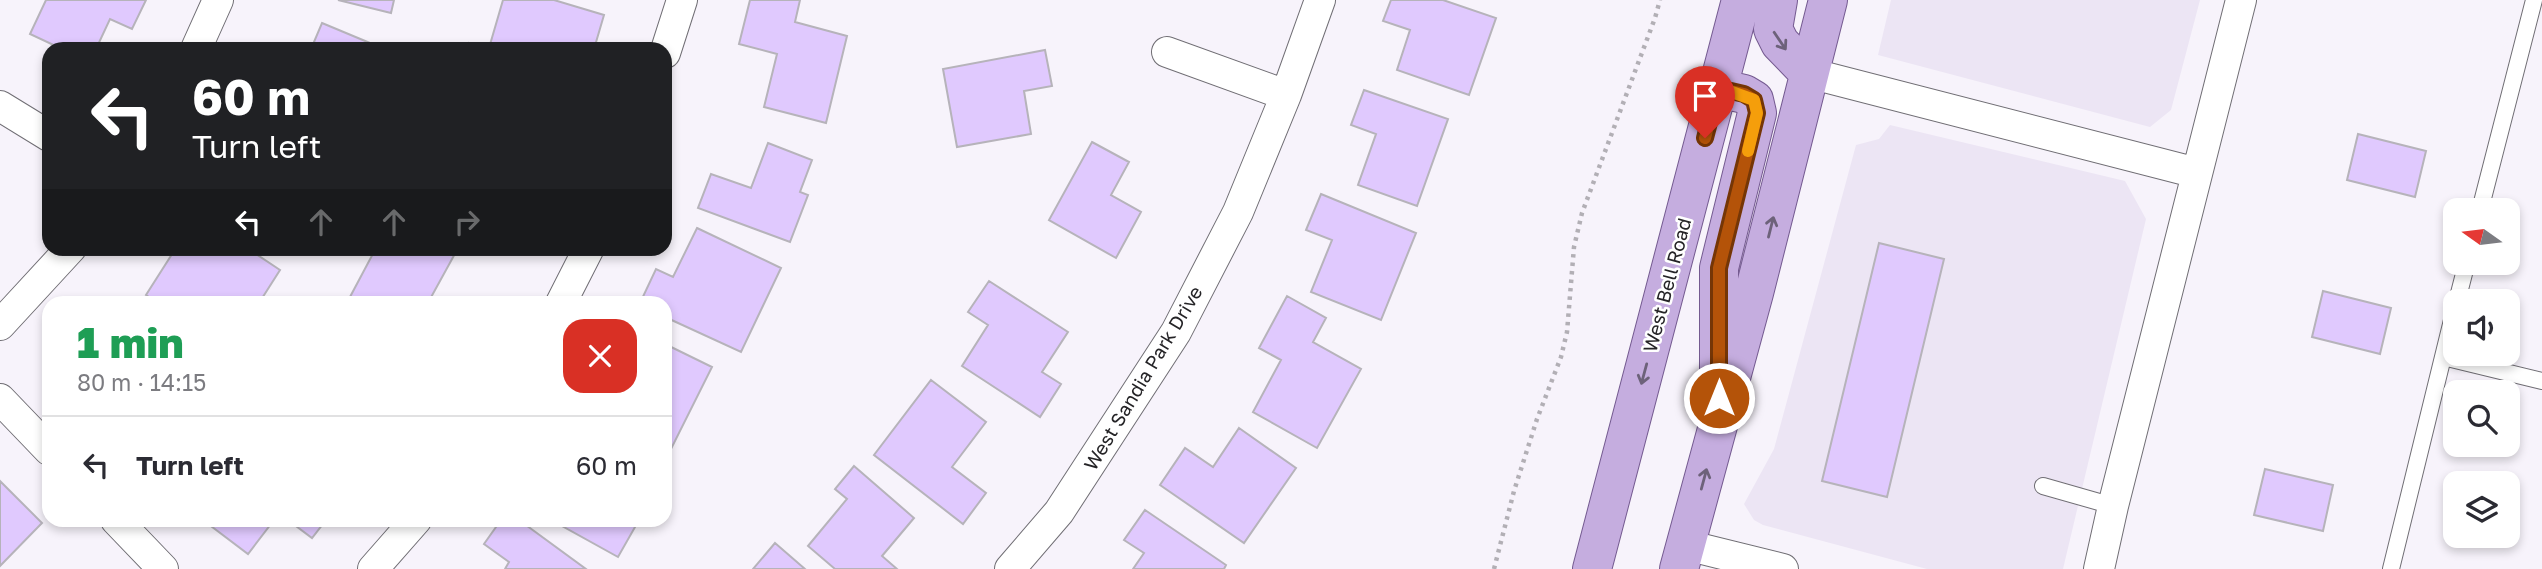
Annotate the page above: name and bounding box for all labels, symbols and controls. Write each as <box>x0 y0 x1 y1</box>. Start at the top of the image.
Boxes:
one-way arrow <box>1773 31 1787 50</box>
pin <box>1675 66 1735 138</box>
text: 60 m <box>192 67 310 126</box>
icon: left <box>77 70 168 161</box>
icon: arrive <box>1686 77 1724 115</box>
text: Turn left <box>192 127 321 165</box>
north arrow <box>2443 198 2520 275</box>
map controls <box>2443 198 2520 548</box>
icon: left <box>229 203 267 241</box>
icon: ahead <box>302 203 340 241</box>
icon: ahead <box>375 203 413 241</box>
icon: right <box>448 203 486 241</box>
street label: West Bell Road <box>1638 215 1696 355</box>
one-way arrow <box>1765 216 1778 239</box>
street label: West Sandia Park Drive <box>1078 282 1207 474</box>
button: sound <box>2443 289 2520 366</box>
text: 1 min <box>77 317 184 367</box>
button: close <box>563 319 637 393</box>
position arrow <box>1682 361 1756 435</box>
one-way arrow <box>1636 363 1649 385</box>
text: 80 m · 14:15 <box>77 368 206 396</box>
button: search <box>2443 380 2520 457</box>
icon: left <box>77 446 115 484</box>
text: Turn left <box>136 450 244 481</box>
text: 60 m <box>576 450 637 481</box>
one-way arrow <box>1698 468 1711 491</box>
button: layers <box>2443 471 2520 548</box>

